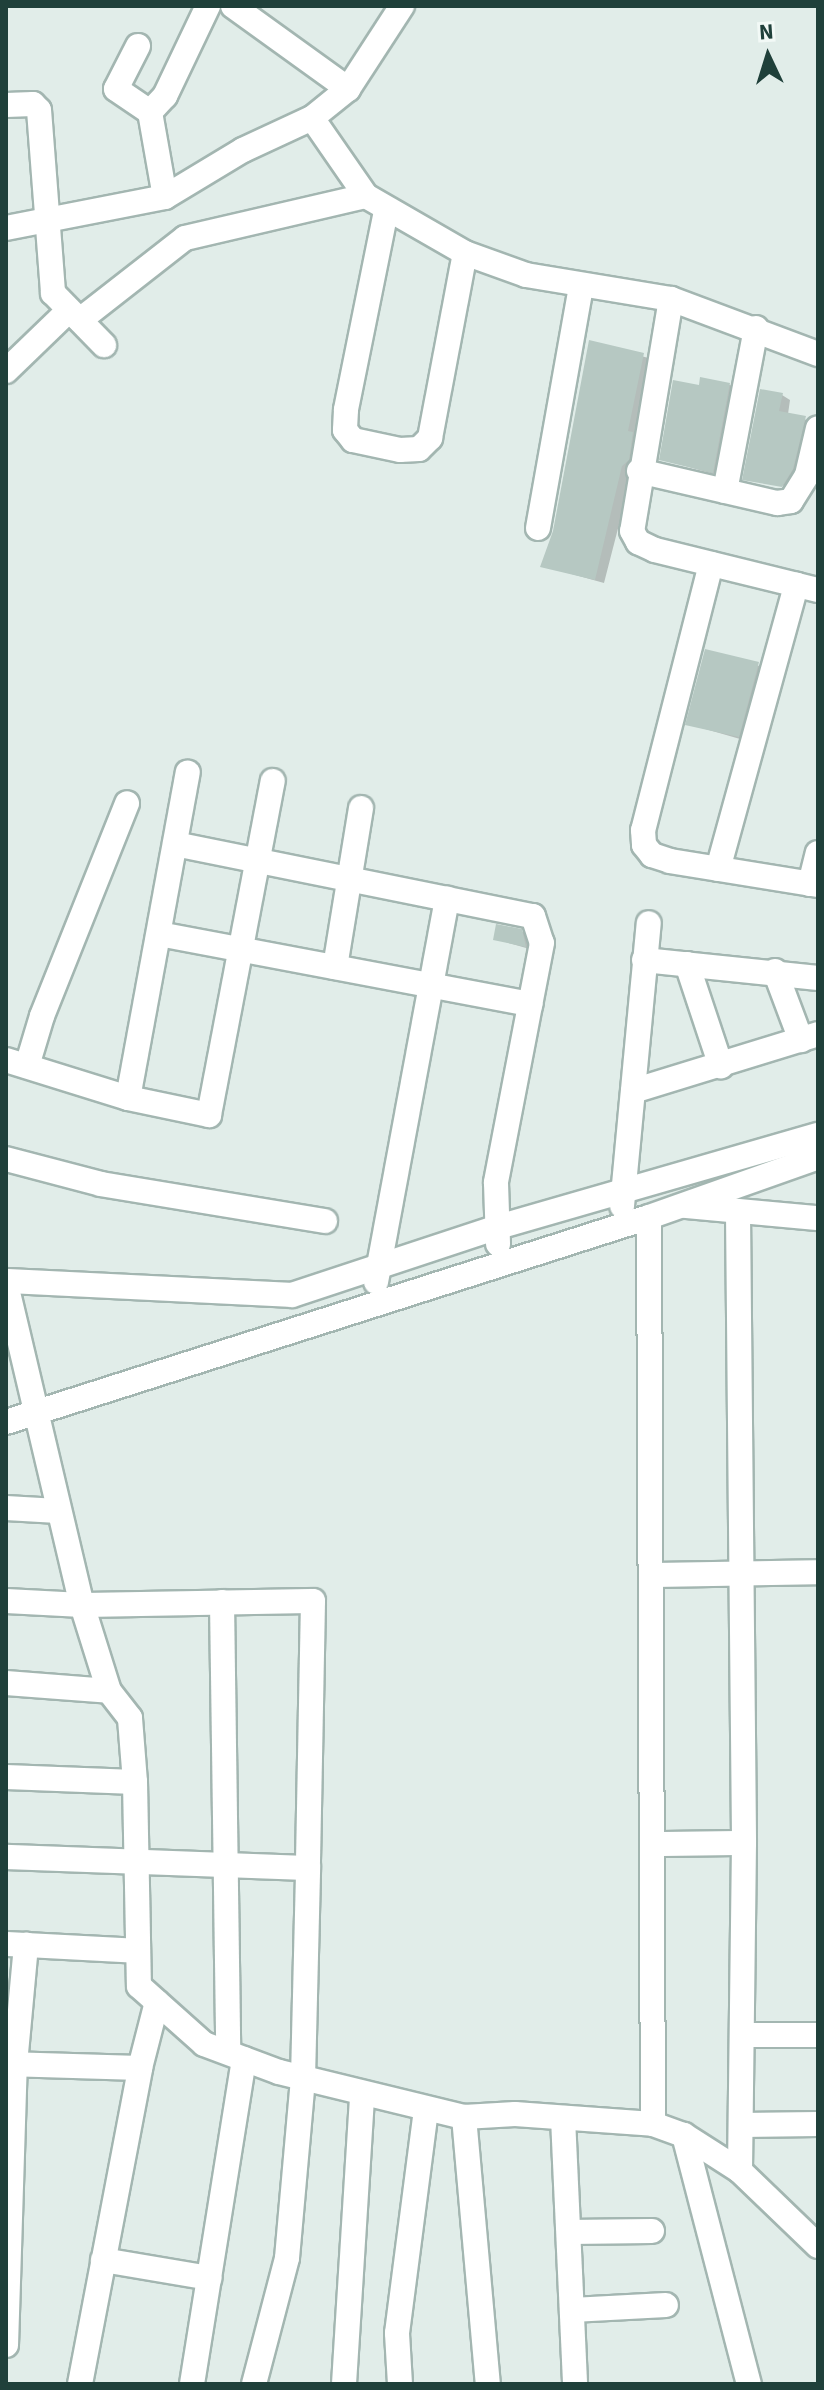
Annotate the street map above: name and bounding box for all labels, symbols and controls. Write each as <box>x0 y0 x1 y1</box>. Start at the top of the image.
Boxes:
north arrow <box>728 16 808 96</box>
text: N <box>758 16 775 49</box>

